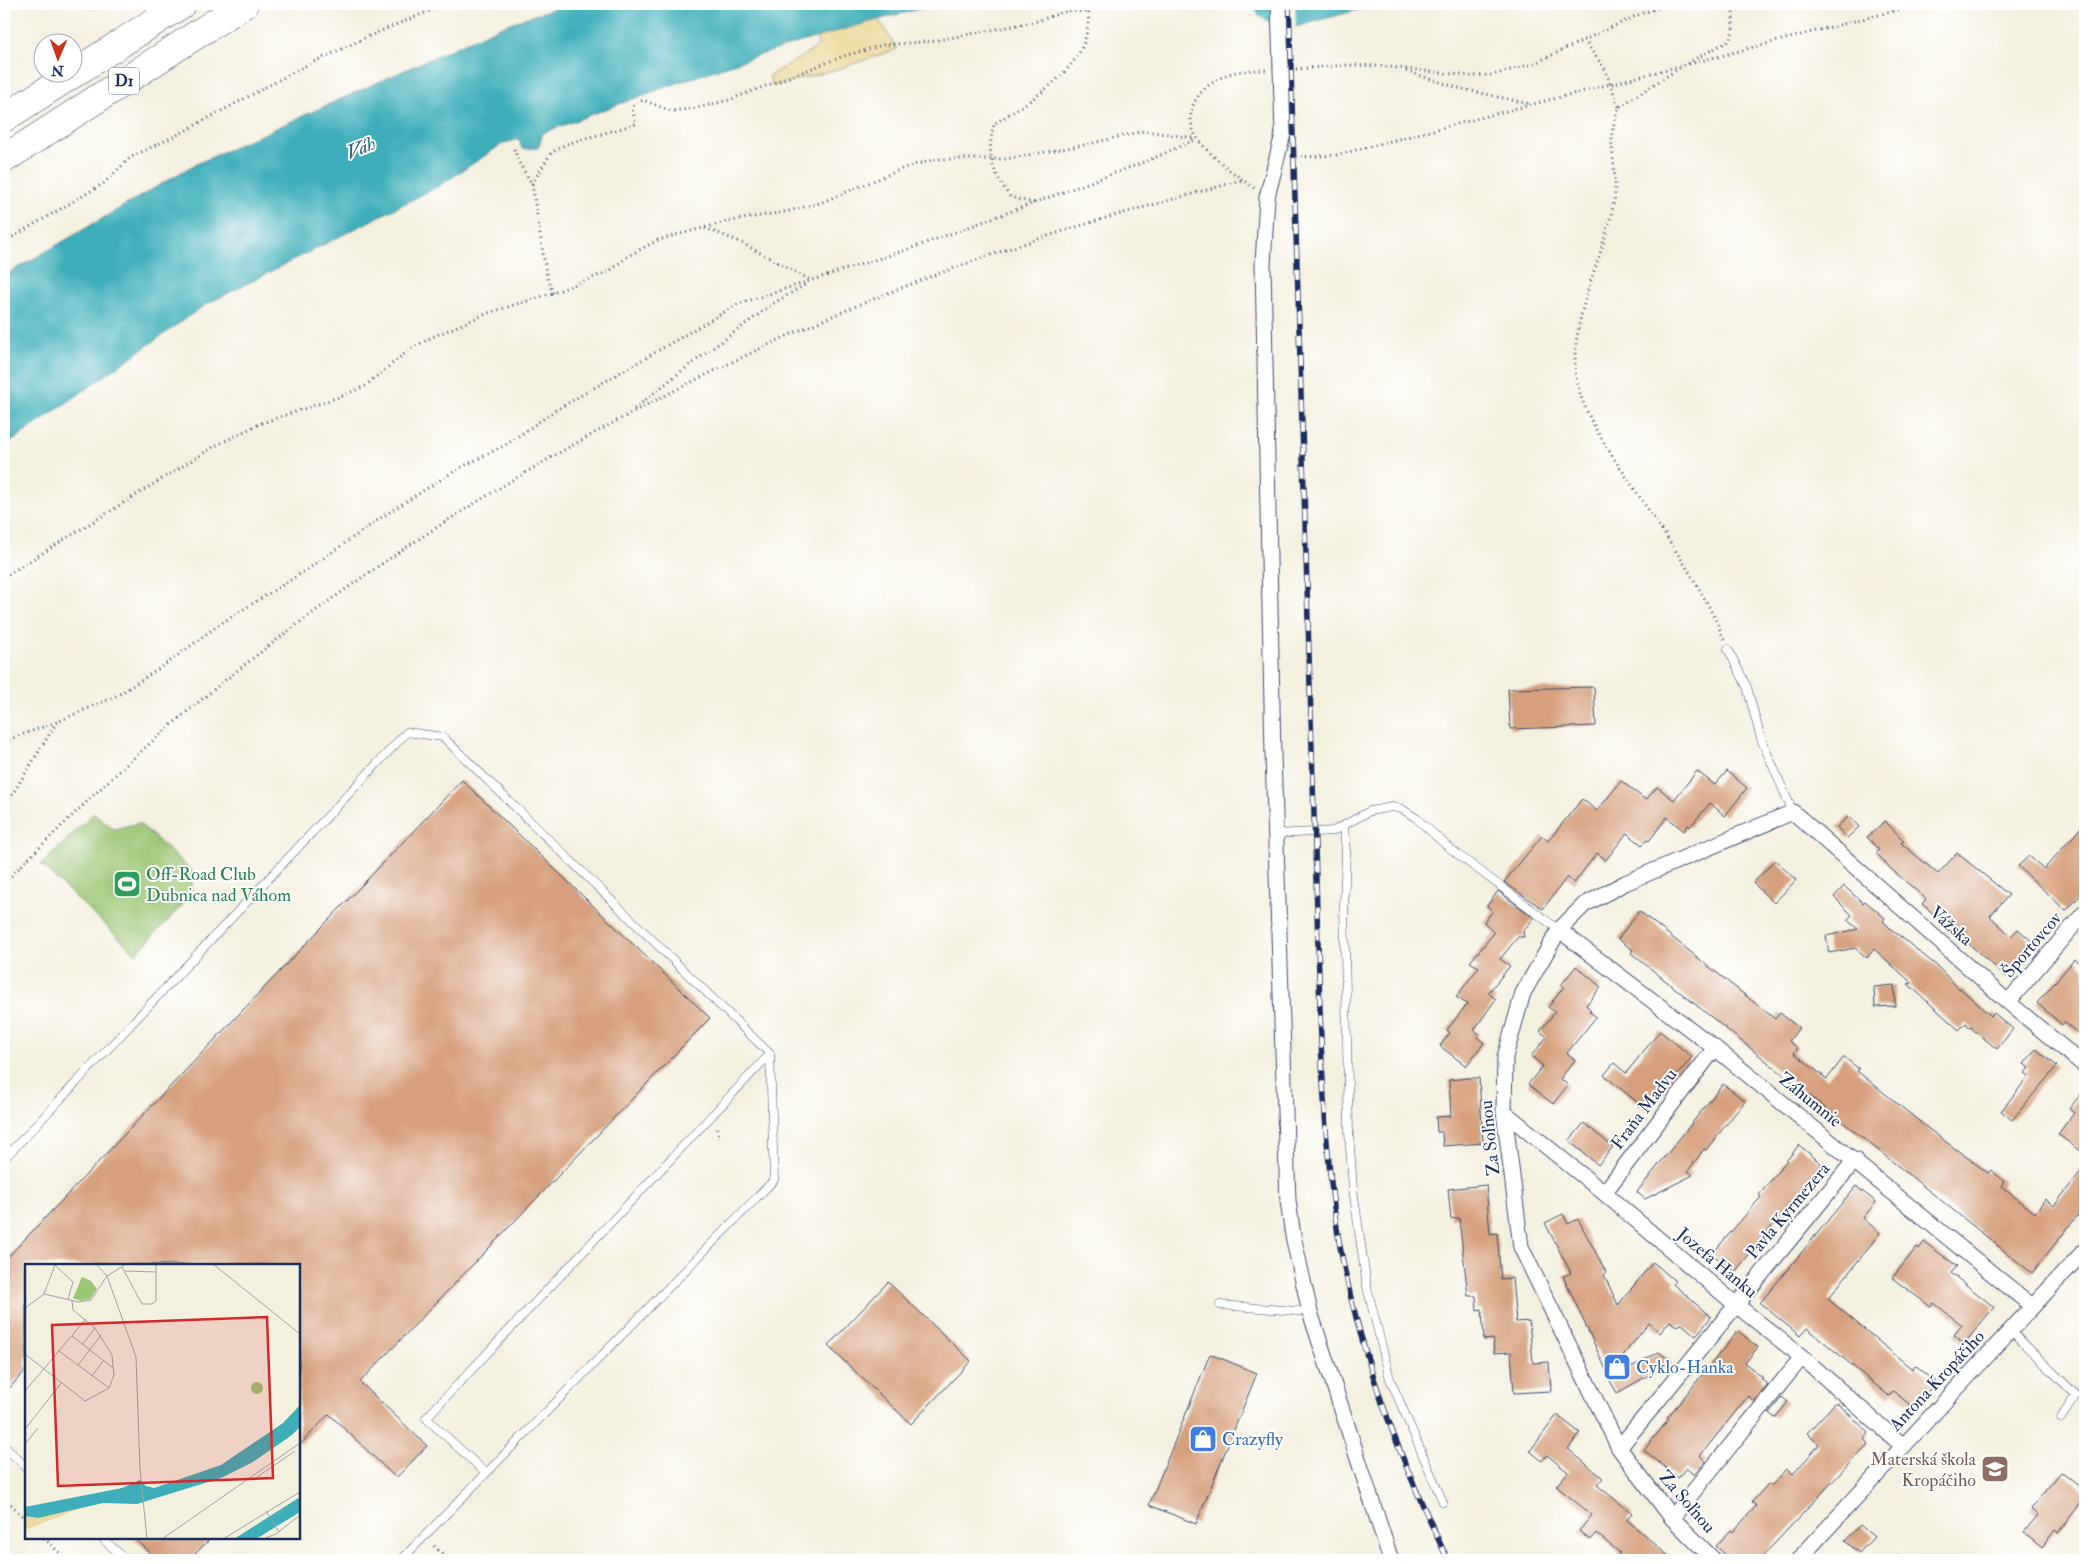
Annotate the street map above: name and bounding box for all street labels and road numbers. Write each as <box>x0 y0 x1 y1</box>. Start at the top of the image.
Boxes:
road number: D1 <box>109 68 139 94</box>
street label: Vážska <box>1925 901 1978 951</box>
street label: Športovcov <box>1996 906 2067 983</box>
street label: Fraňa Madvu <box>1606 1064 1682 1154</box>
street label: Záhumnie <box>1774 1067 1847 1133</box>
street label: Za Soľnou <box>1475 1099 1505 1177</box>
street label: Pavla Kyrmezera <box>1741 1158 1835 1264</box>
street label: Jozefa Hanku <box>1671 1222 1762 1303</box>
street label: Antona Kropáčiho <box>1884 1325 1990 1437</box>
street label: Za Soľnou <box>1654 1466 1720 1538</box>

